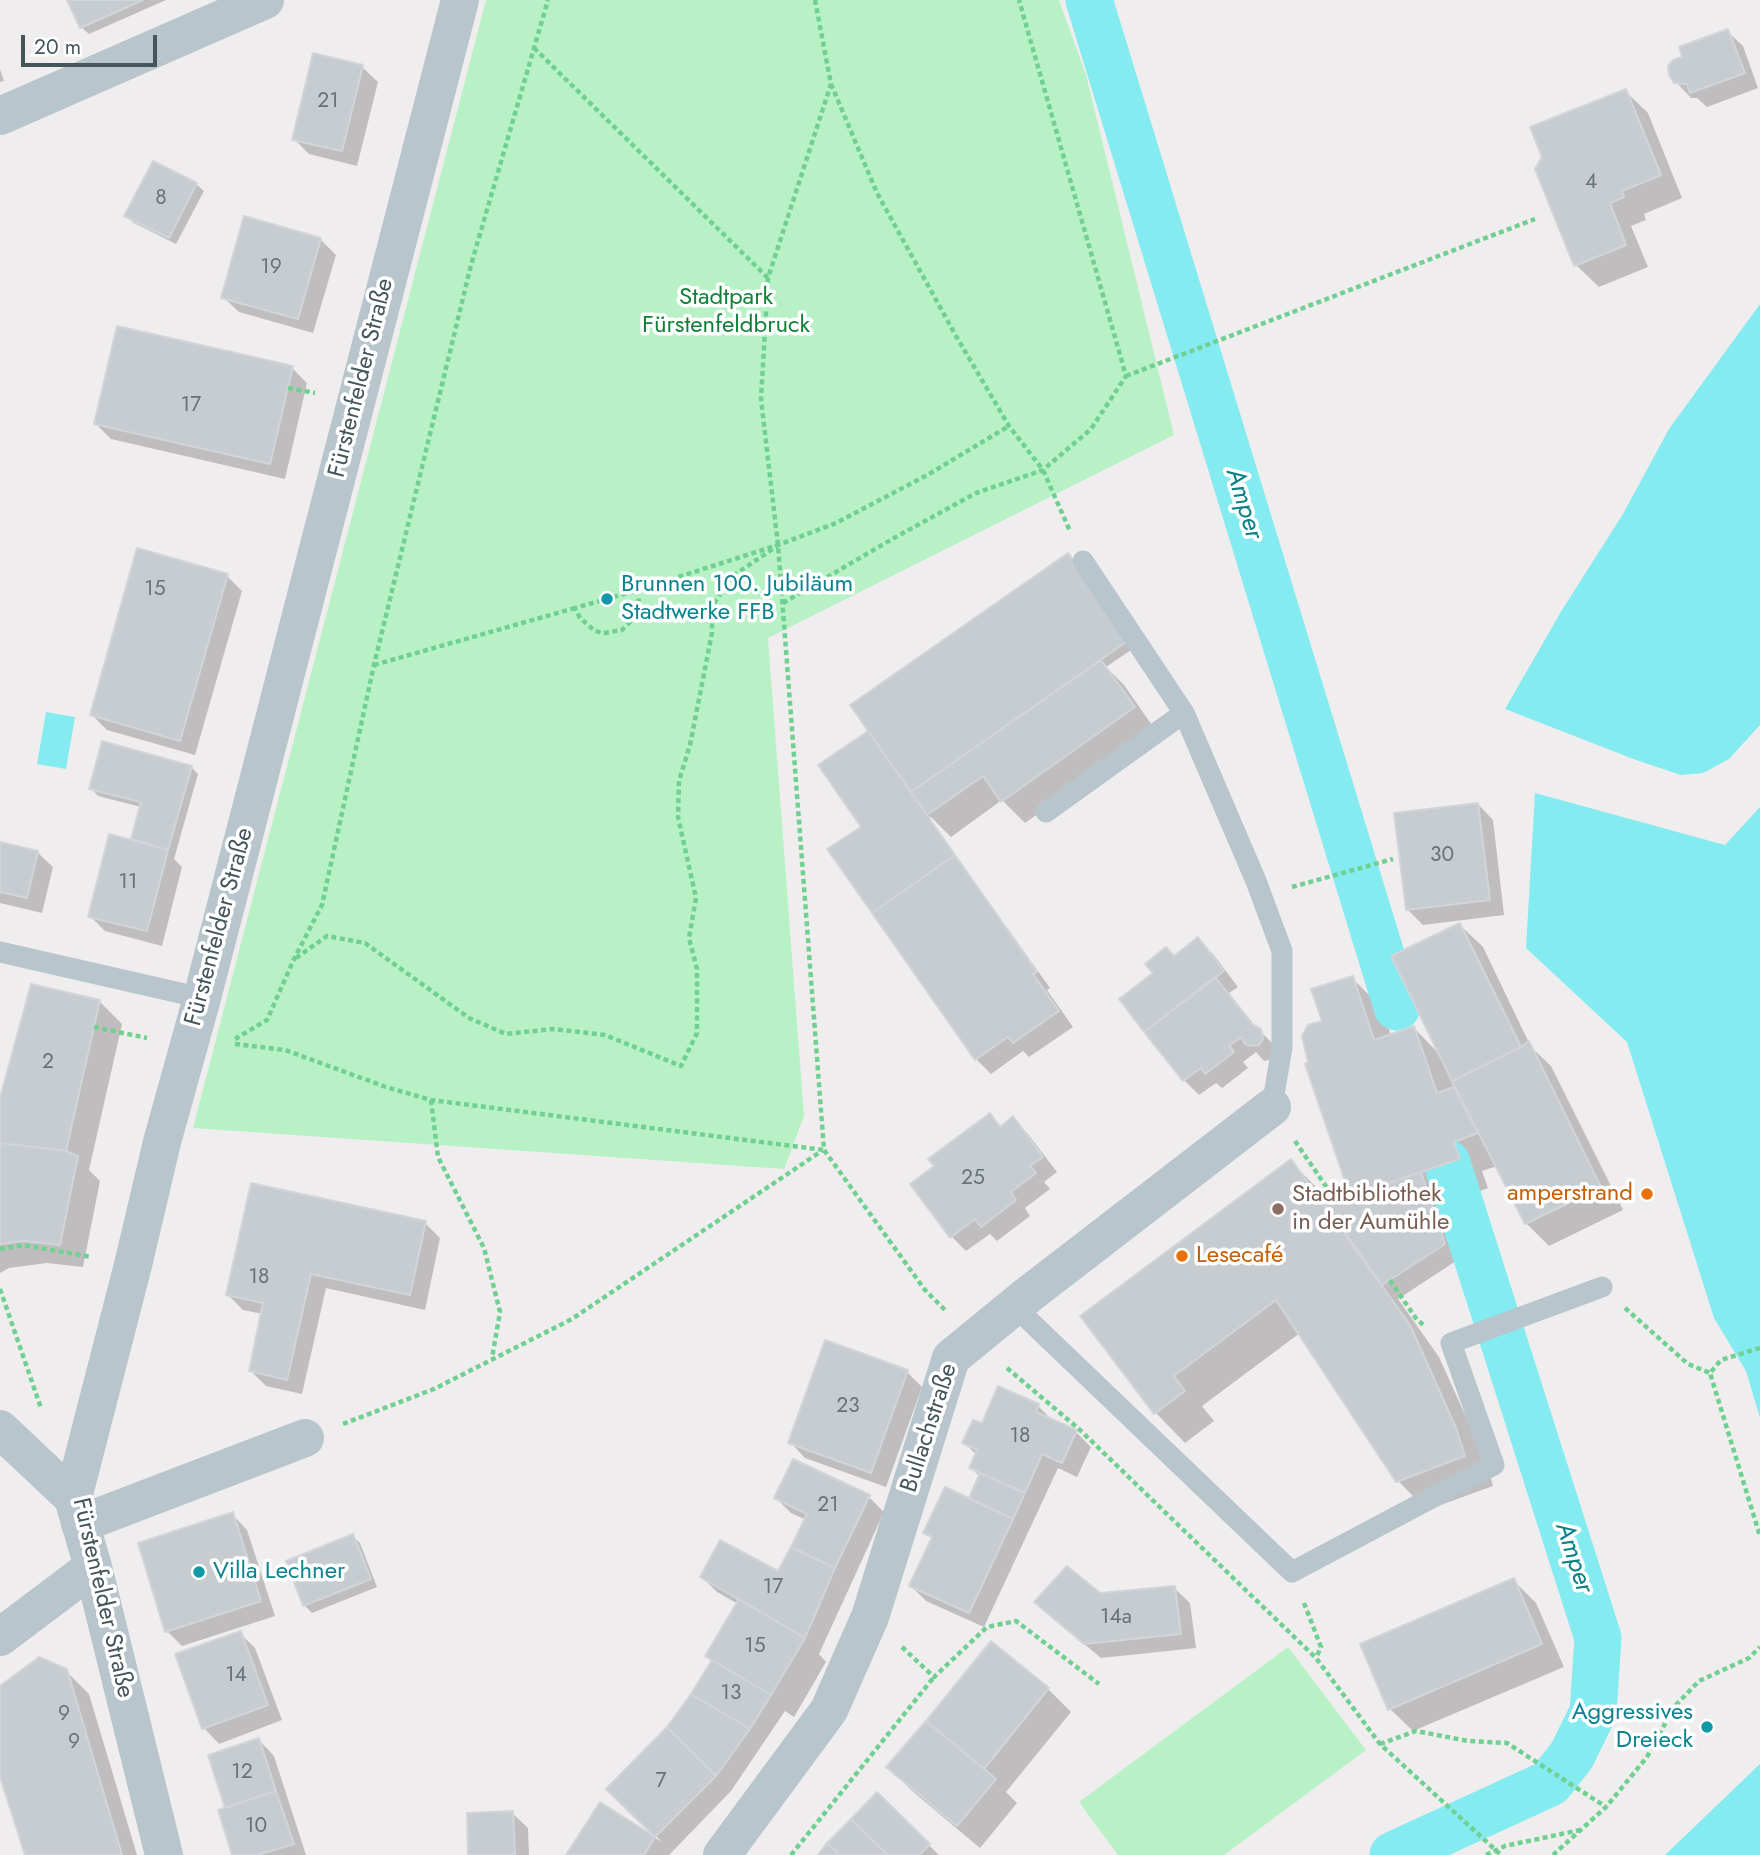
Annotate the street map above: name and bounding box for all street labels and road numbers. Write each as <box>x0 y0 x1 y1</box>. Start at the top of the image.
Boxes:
street label: Fürstenfelder Straße <box>323 276 401 480</box>
street label: Fürstenfelder Straße <box>180 825 260 1029</box>
street label: Bullachstraße <box>896 1360 964 1496</box>
street label: Fürstenfelder Straße <box>65 1495 139 1701</box>

